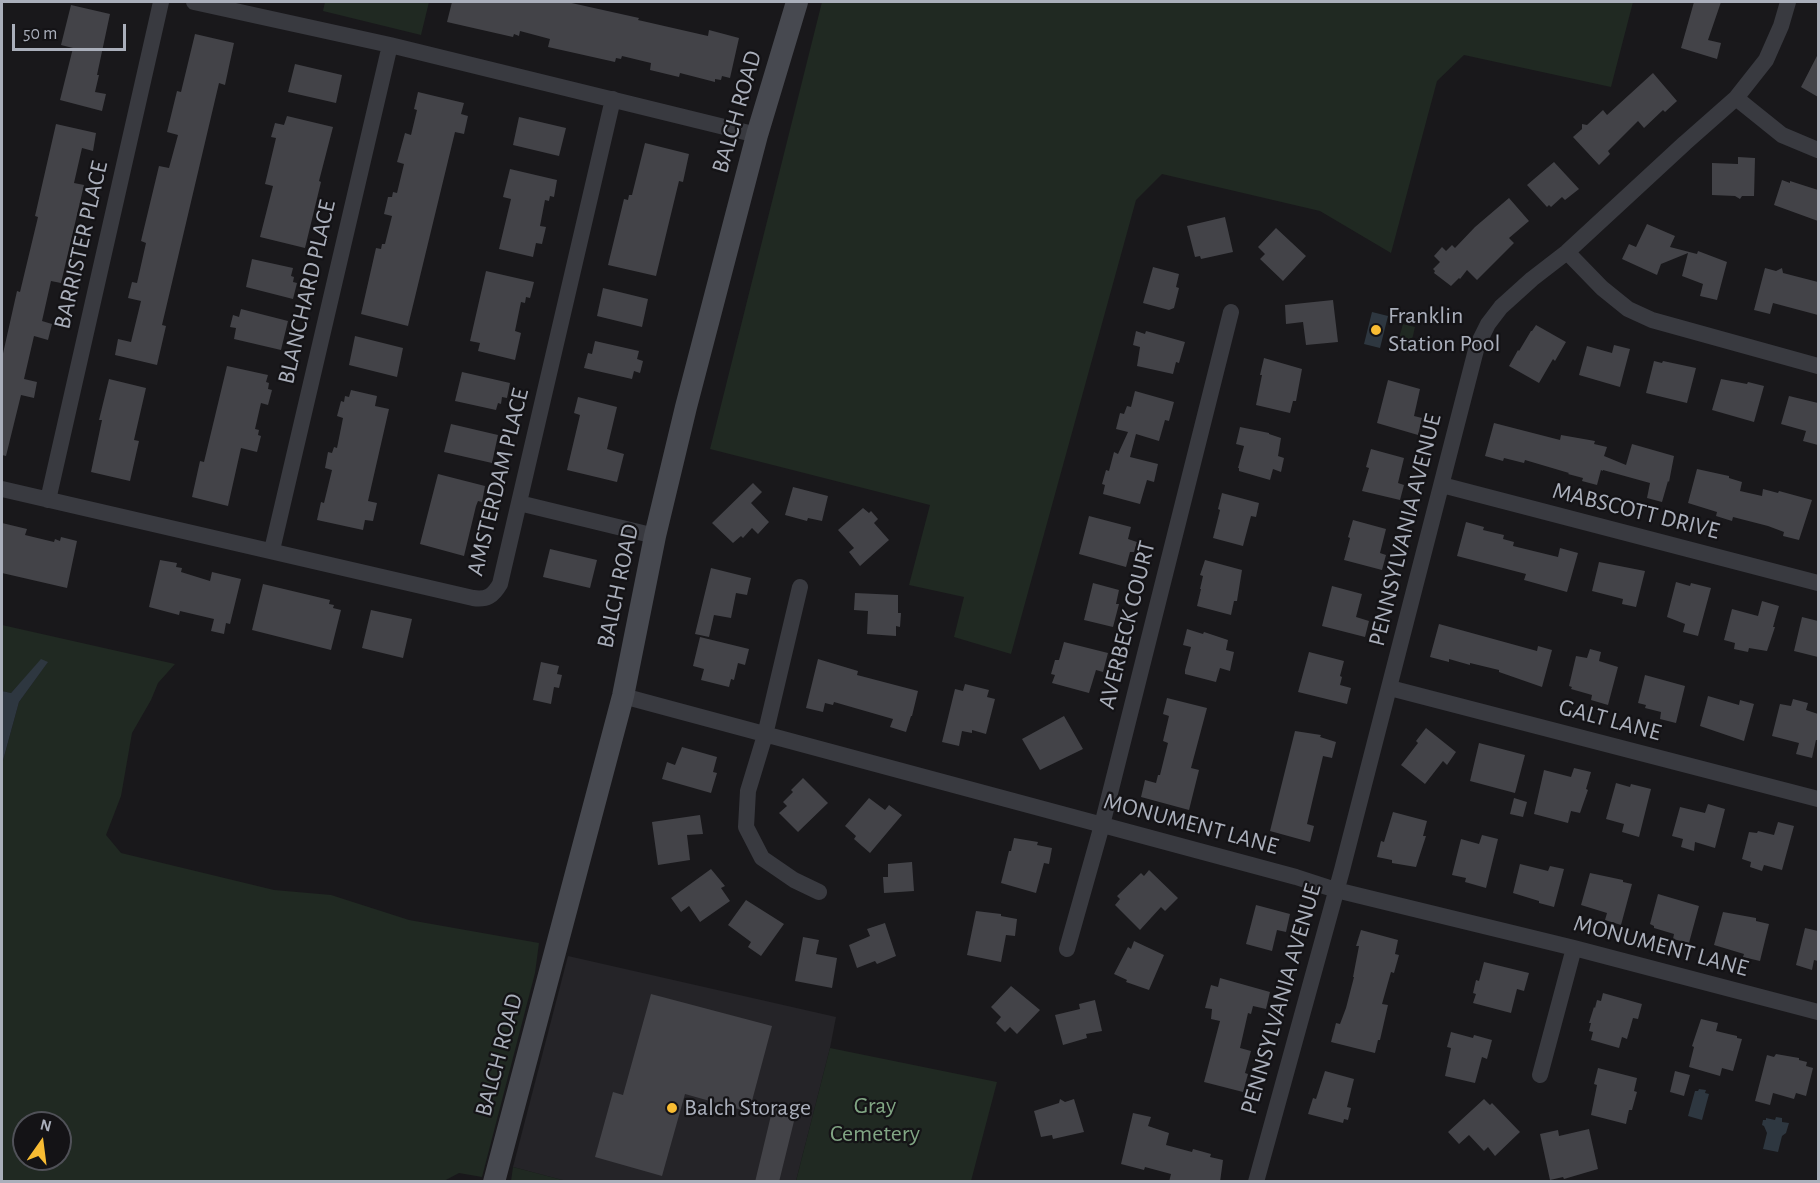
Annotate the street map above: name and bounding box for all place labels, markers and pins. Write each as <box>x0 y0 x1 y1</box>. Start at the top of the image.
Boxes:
place label: Franklin Station Pool <box>1388 302 1500 358</box>
marker: Franklin Station Pool <box>1369 323 1383 337</box>
place label: Balch Storage <box>684 1094 811 1122</box>
marker: Balch Storage <box>665 1101 679 1115</box>

